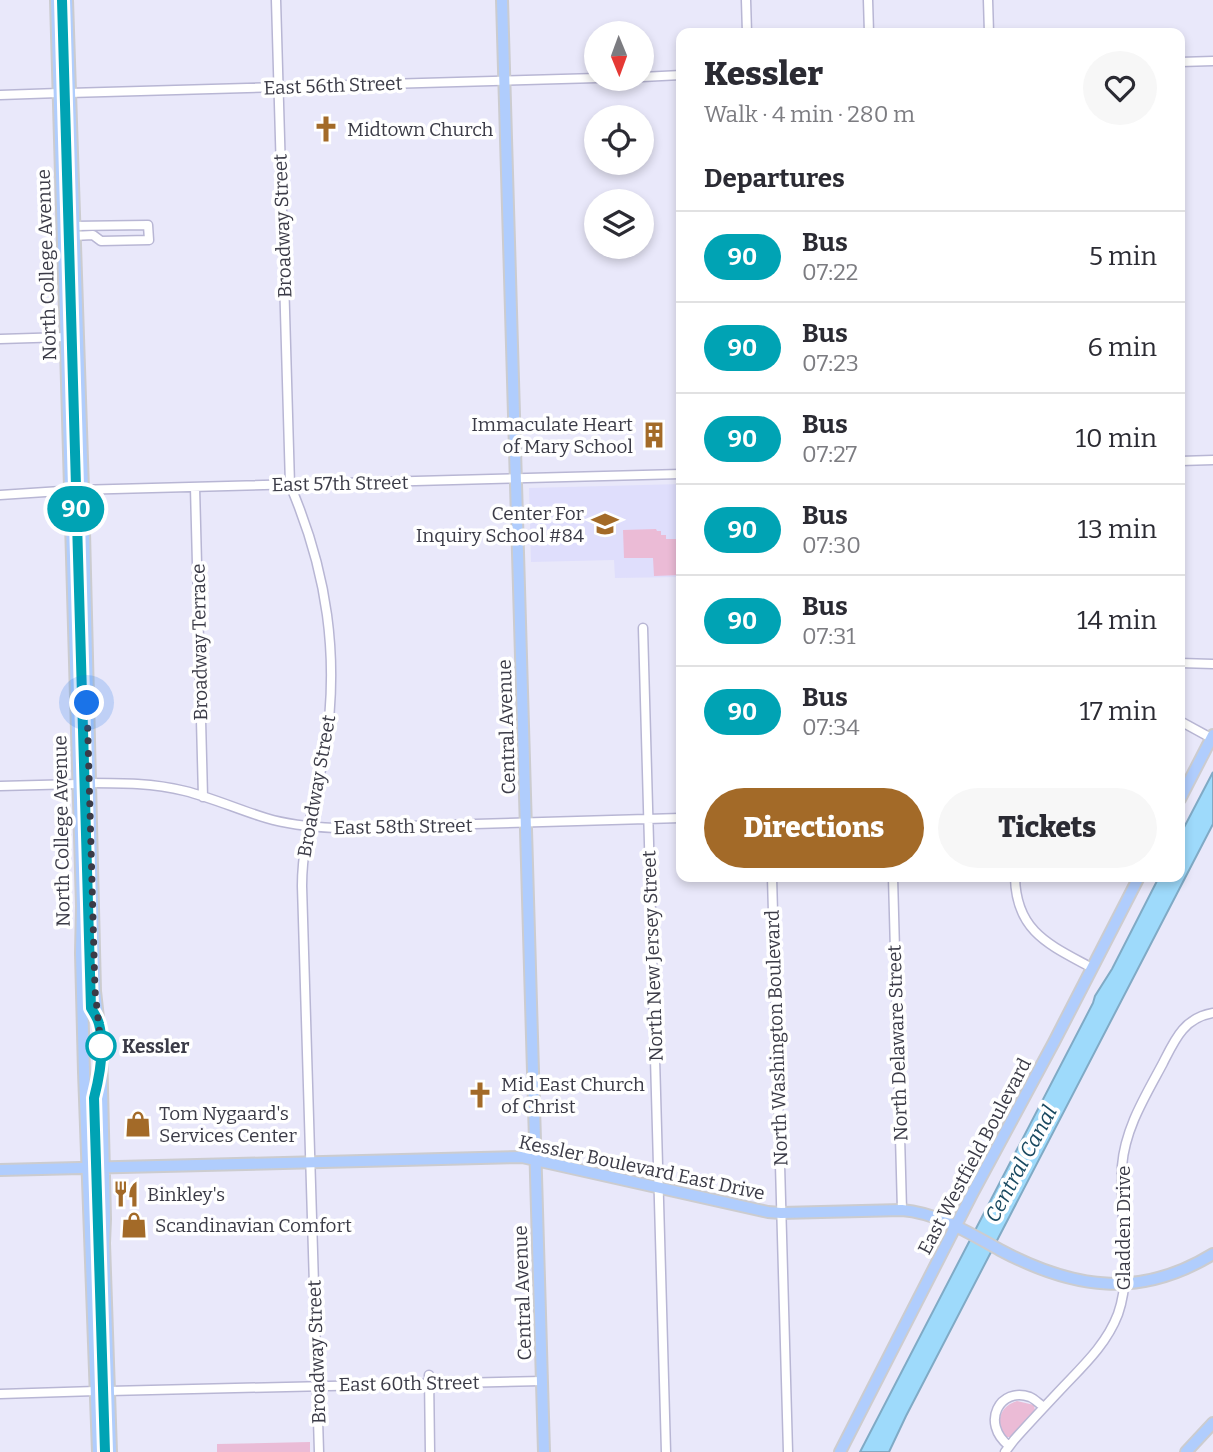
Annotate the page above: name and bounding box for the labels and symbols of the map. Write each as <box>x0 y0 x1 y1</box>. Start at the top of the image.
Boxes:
north arrow <box>584 21 654 91</box>
street label: East 56th Street <box>263 72 403 99</box>
church icon: Midtown Church <box>311 114 341 144</box>
place label: Midtown Church <box>347 118 494 141</box>
street label: Broadway Street <box>268 153 297 298</box>
street label: North College Avenue <box>32 169 61 361</box>
place label: Immaculate Heart of Mary School <box>471 413 633 458</box>
building icon: Immaculate Heart of Mary School <box>639 420 669 450</box>
street label: East 57th Street <box>271 471 409 496</box>
line badge: 90 <box>44 486 108 532</box>
place label: Center For Inquiry School #84 <box>416 502 585 547</box>
school or university icon: Center For Inquiry School #84 <box>590 509 620 539</box>
street label: Broadway Terrace <box>187 563 212 721</box>
street label: Central Avenue <box>493 659 520 795</box>
your location <box>69 685 104 720</box>
street label: Broadway Street <box>293 713 340 859</box>
street label: North College Avenue <box>48 735 75 927</box>
street label: East 58th Street <box>333 814 473 839</box>
street label: North New Jersey Street <box>637 850 668 1062</box>
street label: North Washington Boulevard <box>761 909 792 1167</box>
street label: North Delaware Street <box>883 944 912 1142</box>
marker: Kessler <box>86 1031 116 1061</box>
place label: Kessler <box>122 1035 190 1058</box>
street label: East Westfield Boulevard <box>913 1054 1036 1258</box>
place label: Mid East Church of Christ <box>501 1073 645 1118</box>
church icon: Mid East Church of Christ <box>465 1080 495 1110</box>
water label: Central Canal <box>979 1101 1063 1227</box>
place label: Tom Nygaard's Services Center <box>159 1102 297 1147</box>
shop icon: Tom Nygaard's Services Center <box>123 1109 153 1139</box>
street label: Kessler Boulevard East Drive <box>517 1130 767 1205</box>
street label: Gladden Drive <box>1112 1166 1135 1290</box>
restaurant icon: Binkley's <box>111 1179 141 1209</box>
place label: Binkley's <box>147 1183 225 1206</box>
shop icon: Scandinavian Comfort <box>119 1210 149 1240</box>
place label: Scandinavian Comfort <box>155 1214 352 1237</box>
street label: Central Avenue <box>509 1225 536 1361</box>
street label: Broadway Street <box>302 1279 331 1424</box>
street label: East 60th Street <box>338 1371 480 1396</box>

